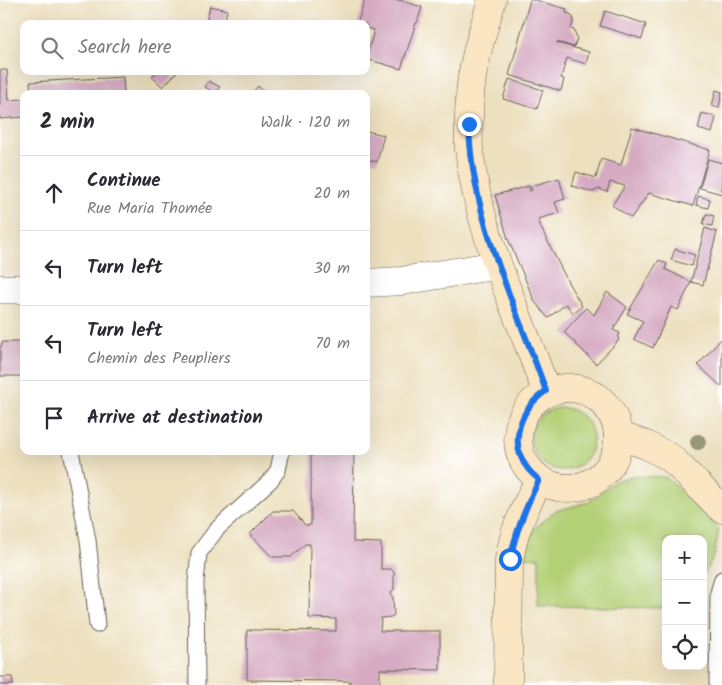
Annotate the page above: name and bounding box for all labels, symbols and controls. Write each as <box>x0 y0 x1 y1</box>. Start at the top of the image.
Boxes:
search box <box>20 20 370 75</box>
text: Search here <box>78 33 172 63</box>
icon: search <box>38 34 66 62</box>
text: 2 min <box>40 106 95 139</box>
text: Walk · 120 m <box>260 110 350 135</box>
route end <box>458 113 481 136</box>
text: Continue <box>87 166 160 196</box>
icon: ahead <box>40 179 68 207</box>
text: 20 m <box>314 181 350 206</box>
text: Rue Maria Thomée <box>87 196 212 221</box>
text: Turn left <box>87 253 162 283</box>
icon: left <box>40 254 68 282</box>
text: 30 m <box>314 256 350 281</box>
text: Turn left <box>87 316 162 346</box>
icon: left <box>40 329 68 357</box>
text: 70 m <box>315 331 350 356</box>
text: Chemin des Peupliers <box>87 346 231 371</box>
text: Arrive at destination <box>87 403 263 433</box>
icon: arrive <box>40 404 68 432</box>
map controls <box>662 535 707 670</box>
button: + <box>662 535 707 580</box>
route start <box>499 548 522 571</box>
button: − <box>662 580 707 625</box>
button: locate <box>662 625 707 670</box>

